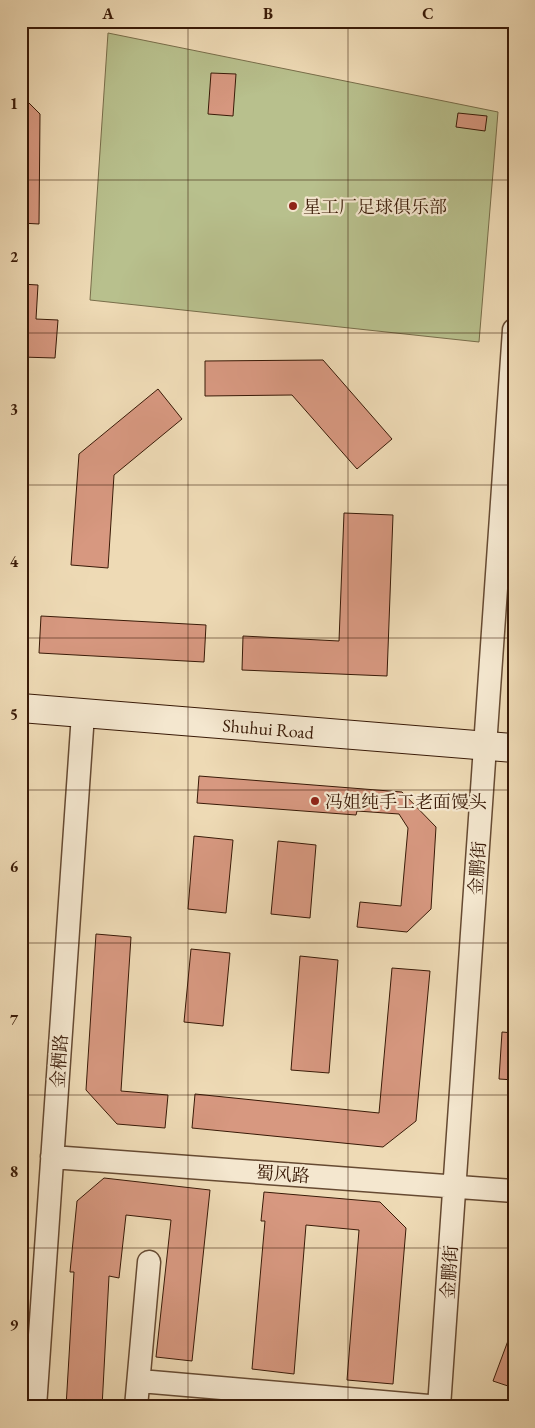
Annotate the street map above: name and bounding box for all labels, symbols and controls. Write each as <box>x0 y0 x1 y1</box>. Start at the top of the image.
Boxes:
text: A <box>101 3 114 24</box>
text: B <box>263 3 273 24</box>
text: C <box>422 3 434 24</box>
text: 1 <box>10 93 18 114</box>
place label: 星工厂足球俱乐部 <box>303 195 447 218</box>
marker: 星工厂足球俱乐部 <box>287 200 299 212</box>
text: 2 <box>10 246 19 267</box>
text: 3 <box>10 399 18 420</box>
text: 4 <box>10 551 19 572</box>
text: 5 <box>10 704 18 725</box>
street label: Shuhui Road <box>222 713 316 743</box>
place label: 冯姐纯手工老面馒头 <box>325 790 487 813</box>
marker: 冯姐纯手工老面馒头 <box>309 795 321 807</box>
street label: 金鹏街 <box>464 840 490 896</box>
text: 6 <box>10 856 19 877</box>
text: 7 <box>10 1009 19 1030</box>
street label: 金栖路 <box>46 1033 72 1089</box>
text: 8 <box>10 1161 18 1182</box>
street label: 蜀风路 <box>255 1161 311 1187</box>
street label: 金鹏街 <box>436 1244 462 1300</box>
text: 9 <box>10 1314 19 1335</box>

